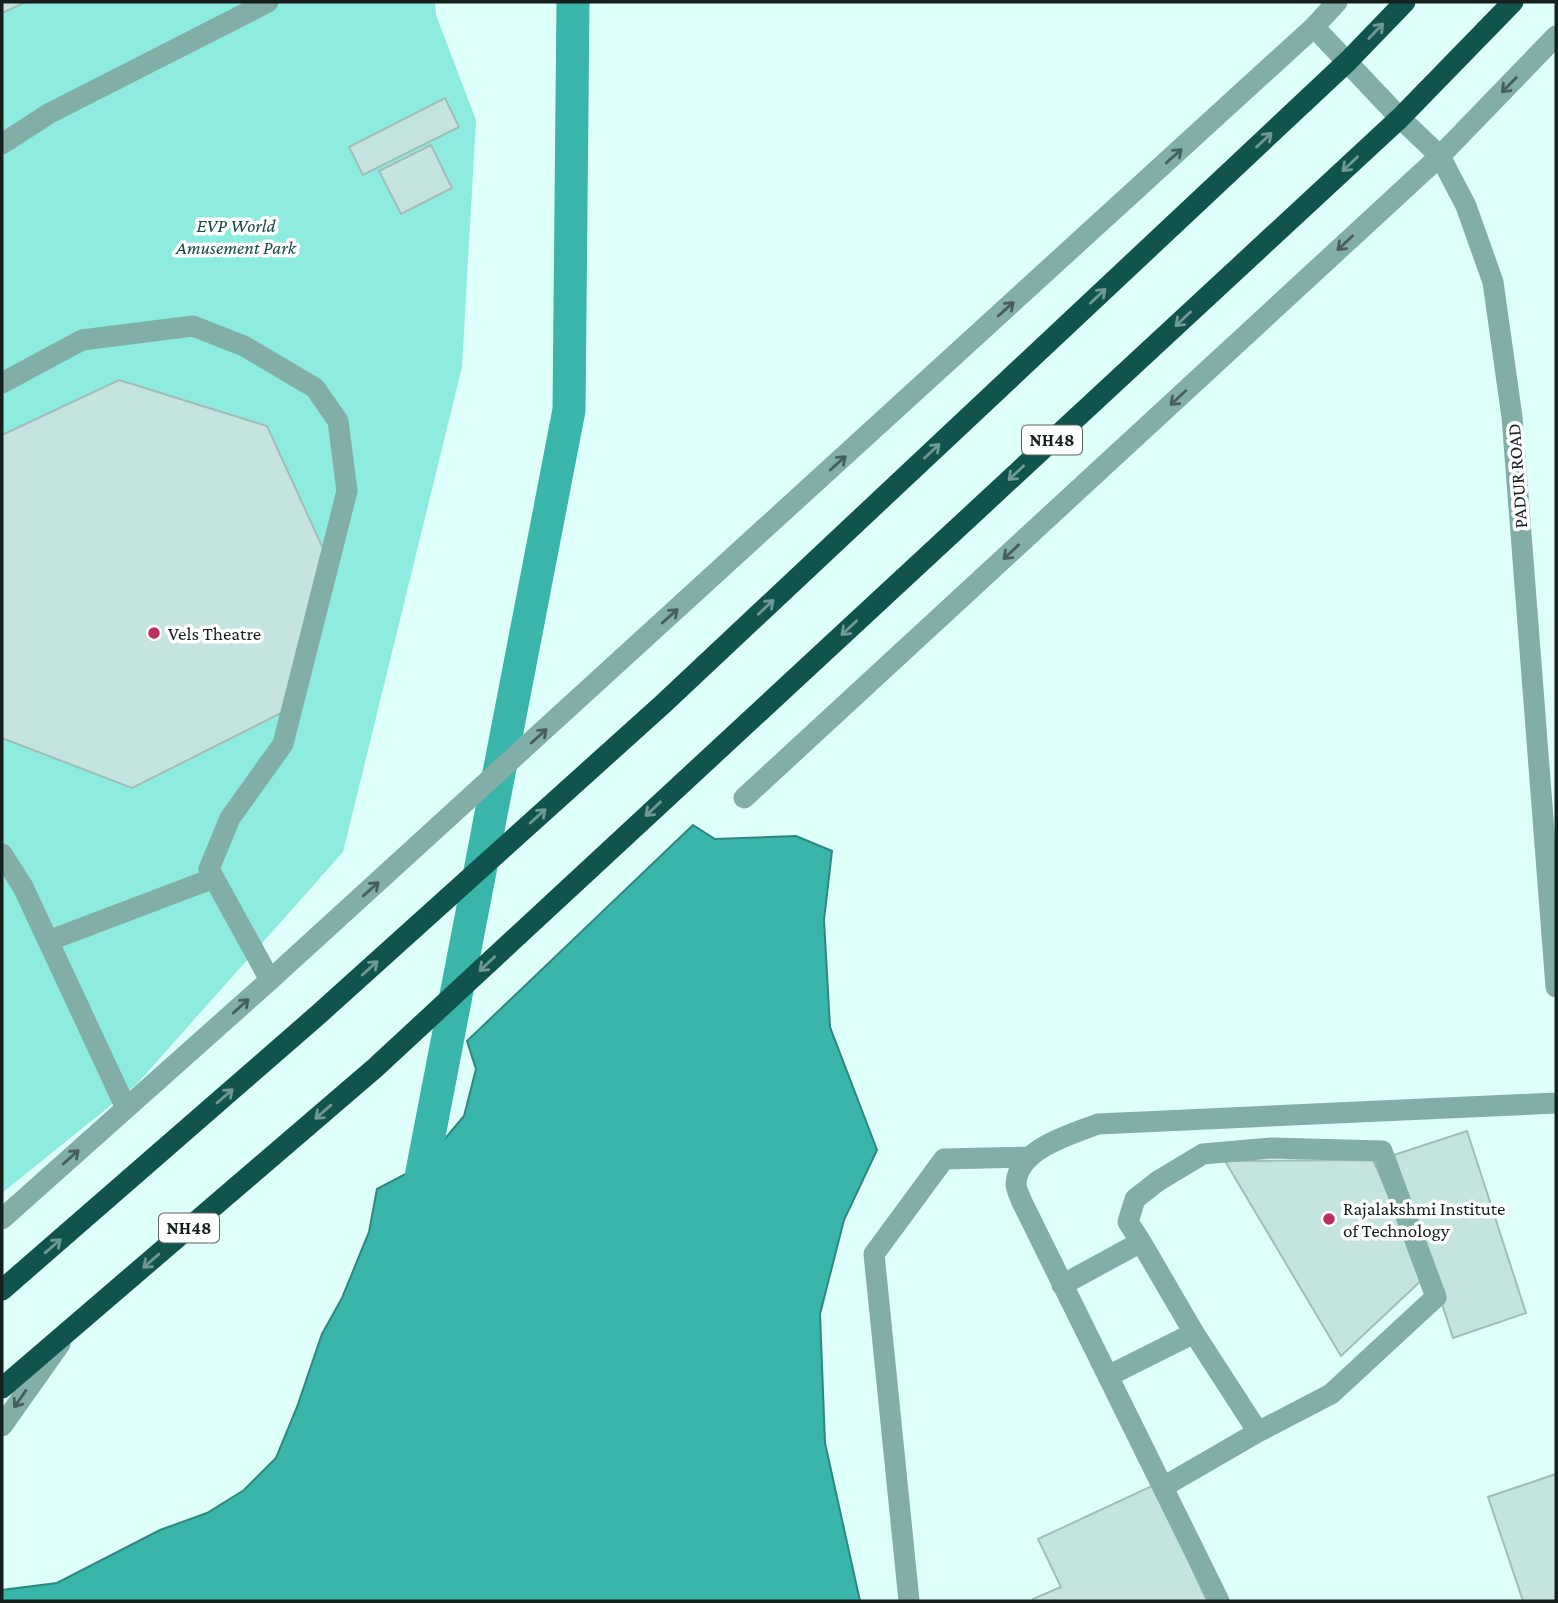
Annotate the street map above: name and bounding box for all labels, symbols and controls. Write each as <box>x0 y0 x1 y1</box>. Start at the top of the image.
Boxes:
one-way arrow <box>1368 23 1385 40</box>
one-way arrow <box>1500 76 1517 93</box>
one-way arrow <box>1255 132 1273 148</box>
one-way arrow <box>1165 147 1182 164</box>
one-way arrow <box>1341 156 1359 172</box>
park label: EVP World Amusement Park <box>175 215 297 258</box>
one-way arrow <box>1337 235 1354 252</box>
one-way arrow <box>1089 287 1106 304</box>
one-way arrow <box>997 301 1015 317</box>
one-way arrow <box>1175 310 1192 327</box>
one-way arrow <box>1170 389 1187 406</box>
street label: PADUR ROAD <box>1503 423 1531 529</box>
road number: NH48 <box>1022 426 1082 454</box>
one-way arrow <box>923 443 940 460</box>
one-way arrow <box>829 454 846 471</box>
one-way arrow <box>1007 465 1025 481</box>
one-way arrow <box>1003 543 1020 560</box>
one-way arrow <box>757 598 774 615</box>
one-way arrow <box>661 608 679 624</box>
one-way arrow <box>841 619 858 636</box>
place label: Vels Theatre <box>168 623 261 644</box>
marker: Vels Theatre <box>146 625 162 641</box>
one-way arrow <box>530 728 548 744</box>
one-way arrow <box>644 801 662 817</box>
one-way arrow <box>529 808 547 824</box>
one-way arrow <box>362 881 380 897</box>
one-way arrow <box>478 956 496 972</box>
one-way arrow <box>361 960 378 977</box>
one-way arrow <box>232 998 250 1014</box>
one-way arrow <box>216 1088 234 1104</box>
one-way arrow <box>314 1104 332 1120</box>
one-way arrow <box>62 1149 80 1165</box>
place label: Rajalakshmi Institute of Technology <box>1343 1198 1505 1241</box>
marker: Rajalakshmi Institute of Technology <box>1321 1211 1337 1227</box>
road number: NH48 <box>159 1213 219 1242</box>
one-way arrow <box>44 1238 62 1254</box>
one-way arrow <box>142 1253 160 1269</box>
one-way arrow <box>13 1389 27 1408</box>

